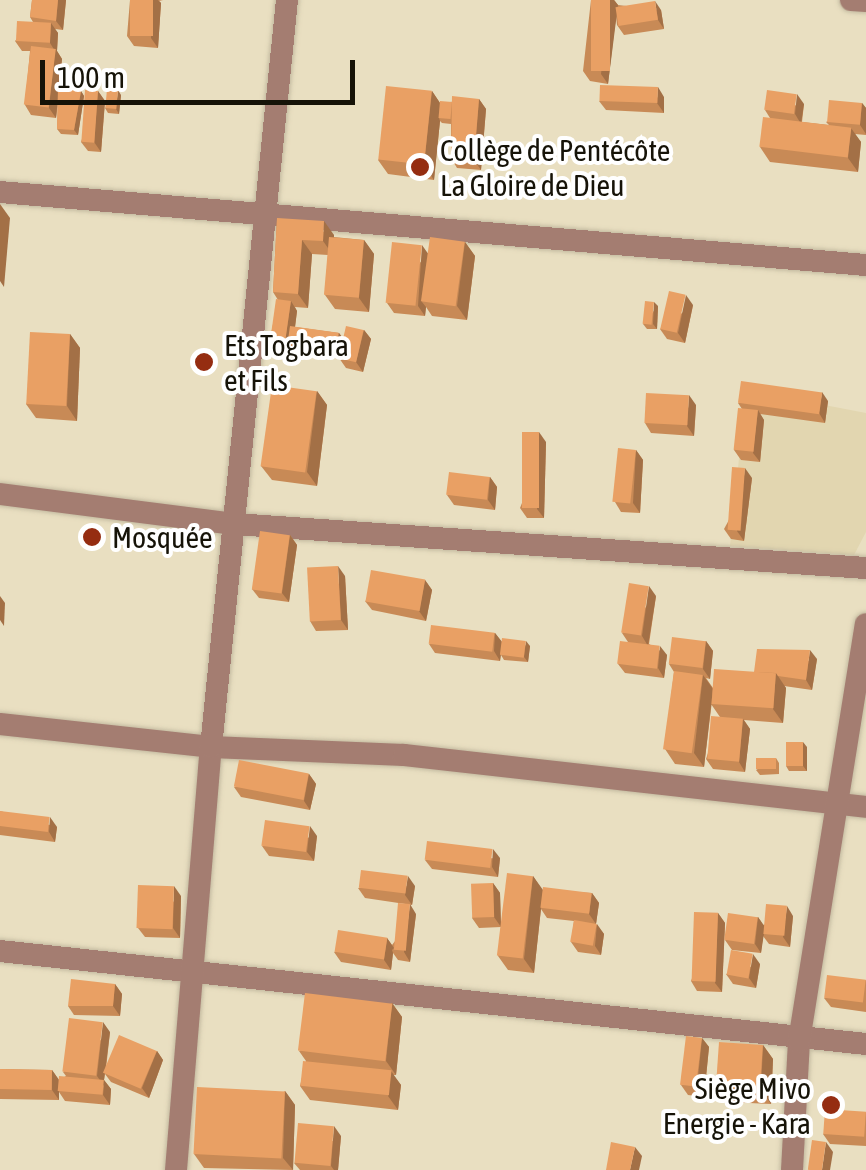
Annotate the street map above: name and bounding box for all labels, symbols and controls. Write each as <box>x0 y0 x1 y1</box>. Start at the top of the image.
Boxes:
scale bar <box>45 40 360 102</box>
text: 100 m <box>57 60 125 94</box>
place label: Collège de Pentécôte La Gloire de Dieu <box>440 132 670 202</box>
marker: Collège de Pentécôte La Gloire de Dieu <box>409 156 431 178</box>
place label: Ets Togbara et Fils <box>224 327 349 398</box>
marker: Ets Togbara et Fils <box>193 351 215 373</box>
place label: Mosquée <box>112 519 213 555</box>
marker: Mosquée <box>81 526 103 548</box>
place label: Siège Mivo Energie - Kara <box>663 1070 811 1140</box>
marker: Siège Mivo Energie - Kara <box>820 1094 842 1116</box>

